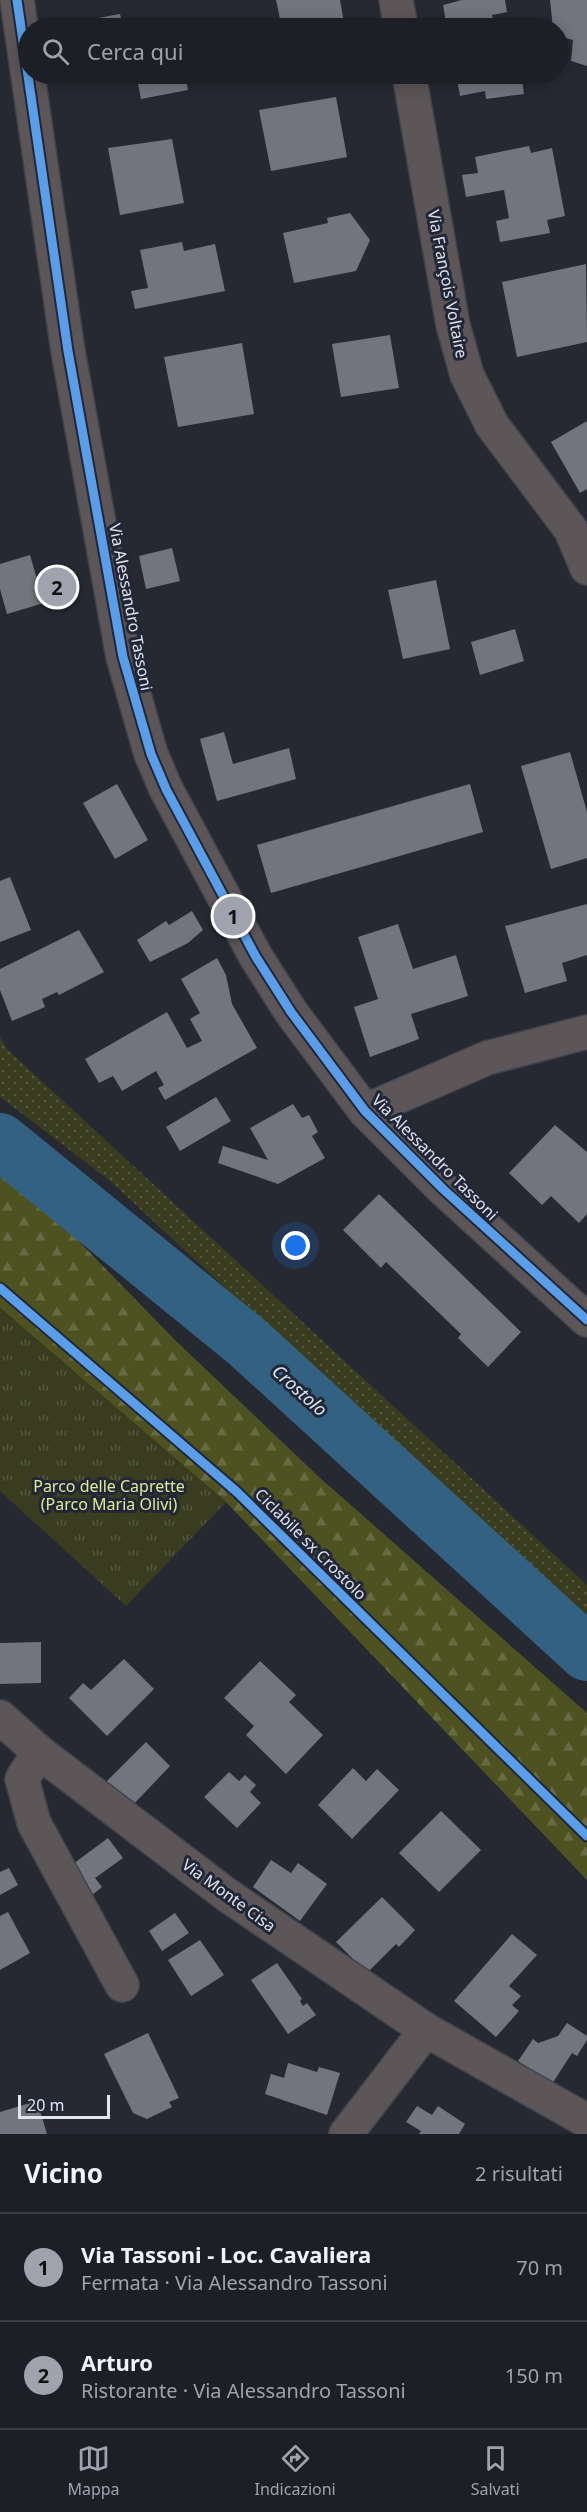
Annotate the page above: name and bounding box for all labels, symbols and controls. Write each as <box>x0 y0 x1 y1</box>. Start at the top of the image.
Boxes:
search box <box>18 18 569 84</box>
icon: search <box>39 35 72 68</box>
text: Cerca qui <box>87 36 183 66</box>
street label: Via François Voltaire <box>423 208 473 360</box>
street label: Via Alessandro Tassoni <box>104 521 158 693</box>
pin: 2 <box>38 564 76 610</box>
pin: 1 <box>214 894 252 938</box>
street label: Via Alessandro Tassoni <box>367 1089 503 1225</box>
your location <box>281 1231 310 1260</box>
water label: Crostolo <box>267 1359 333 1421</box>
park label: Parco delle Caprette (Parco Maria Olivi) <box>33 1475 185 1515</box>
street label: Ciclabile sx Crostolo <box>250 1483 372 1605</box>
street label: Via Monte Cisa <box>178 1854 280 1936</box>
scale bar <box>18 2092 110 2120</box>
text: 20 m <box>27 2094 64 2116</box>
text: Vicino <box>24 2155 103 2191</box>
text: 2 risultati <box>475 2160 563 2187</box>
text: Via Tassoni - Loc. Cavaliera <box>81 2239 371 2269</box>
text: 1 <box>38 2254 49 2281</box>
text: 70 m <box>516 2254 563 2281</box>
text: Fermata · Via Alessandro Tassoni <box>81 2269 388 2296</box>
text: Arturo <box>81 2347 153 2377</box>
text: 2 <box>38 2362 49 2389</box>
text: 150 m <box>505 2362 563 2389</box>
text: Ristorante · Via Alessandro Tassoni <box>81 2377 406 2404</box>
tab: Mappa <box>67 2442 120 2500</box>
tab: Indicazioni <box>254 2442 336 2500</box>
tab: Salvati <box>471 2442 520 2500</box>

